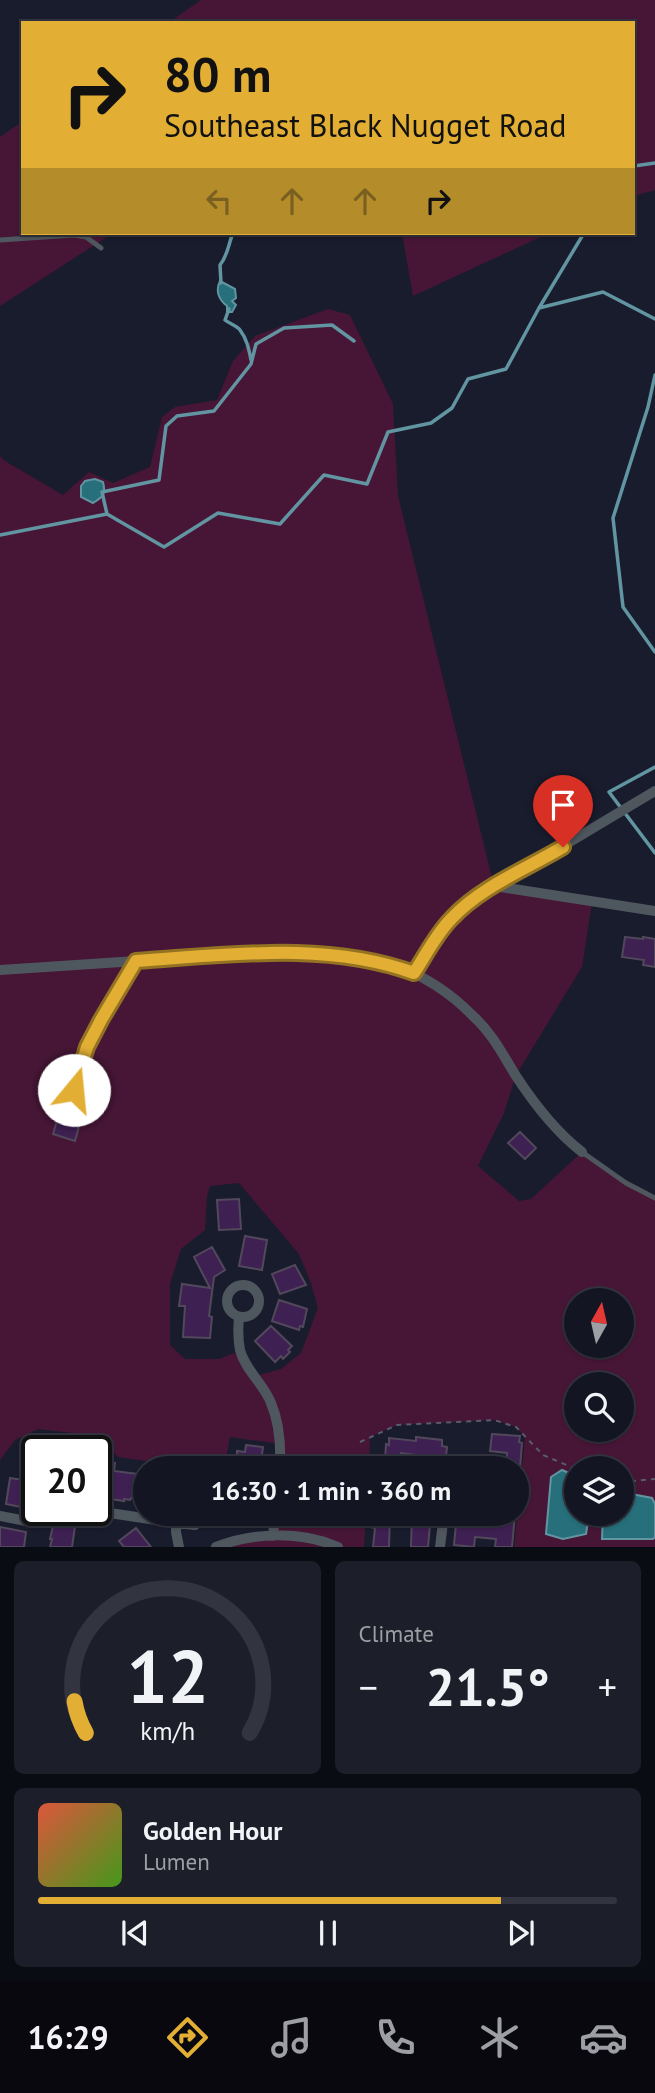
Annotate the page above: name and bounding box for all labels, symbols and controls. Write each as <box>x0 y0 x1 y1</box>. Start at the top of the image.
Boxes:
text: 80 m <box>164 42 271 106</box>
icon: right <box>49 49 140 140</box>
text: Southeast Black Nugget Road <box>164 104 567 146</box>
icon: left <box>200 182 238 220</box>
icon: ahead <box>273 182 311 220</box>
icon: ahead <box>346 182 384 220</box>
icon: right <box>419 182 457 220</box>
pin <box>533 775 593 847</box>
icon: arrive <box>544 786 582 824</box>
position arrow <box>37 1053 111 1127</box>
north arrow <box>564 1288 634 1358</box>
map controls <box>564 1288 634 1526</box>
button: search <box>564 1372 634 1442</box>
speed limit sign: 20 <box>21 1435 112 1526</box>
button: layers <box>564 1456 634 1526</box>
text: 16:30 · 1 min · 360 m <box>211 1474 451 1507</box>
text: Climate <box>359 1619 434 1648</box>
text: 12 <box>126 1630 209 1724</box>
text: 21.5° <box>426 1653 550 1720</box>
text: − <box>359 1662 378 1711</box>
text: + <box>598 1662 617 1711</box>
text: km/h <box>140 1715 195 1747</box>
text: Golden Hour <box>143 1814 282 1847</box>
text: Lumen <box>143 1847 210 1876</box>
icon: previous <box>116 1914 154 1952</box>
icon: pause <box>309 1914 347 1952</box>
icon: next <box>502 1914 540 1952</box>
icon: directions <box>163 2013 212 2062</box>
icon: music <box>267 2013 316 2062</box>
icon: phone <box>371 2013 420 2062</box>
icon: climate <box>475 2013 524 2062</box>
icon: car <box>579 2013 628 2062</box>
text: 16:29 <box>27 2016 109 2058</box>

